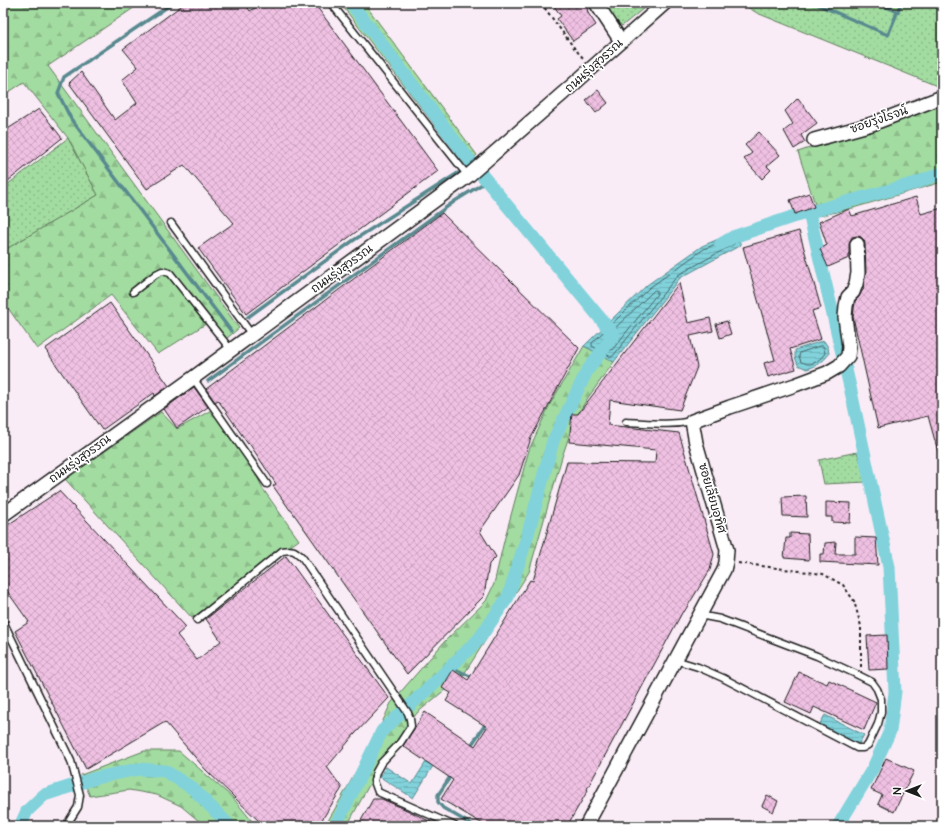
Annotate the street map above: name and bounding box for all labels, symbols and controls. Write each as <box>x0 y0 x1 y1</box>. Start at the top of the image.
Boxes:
street label: ถนนรุ่งสุวรรณ <box>561 35 627 97</box>
street label: ซอยรุ่งโรจน์ <box>848 102 910 138</box>
street label: ถนนรุ่งสุวรรณ <box>307 240 377 297</box>
street label: ถนนรุ่งสุวรรณ <box>45 430 115 487</box>
street label: ซอยเลียบอุทิศ <box>694 461 731 536</box>
north arrow <box>887 771 927 811</box>
text: N <box>890 787 905 794</box>

